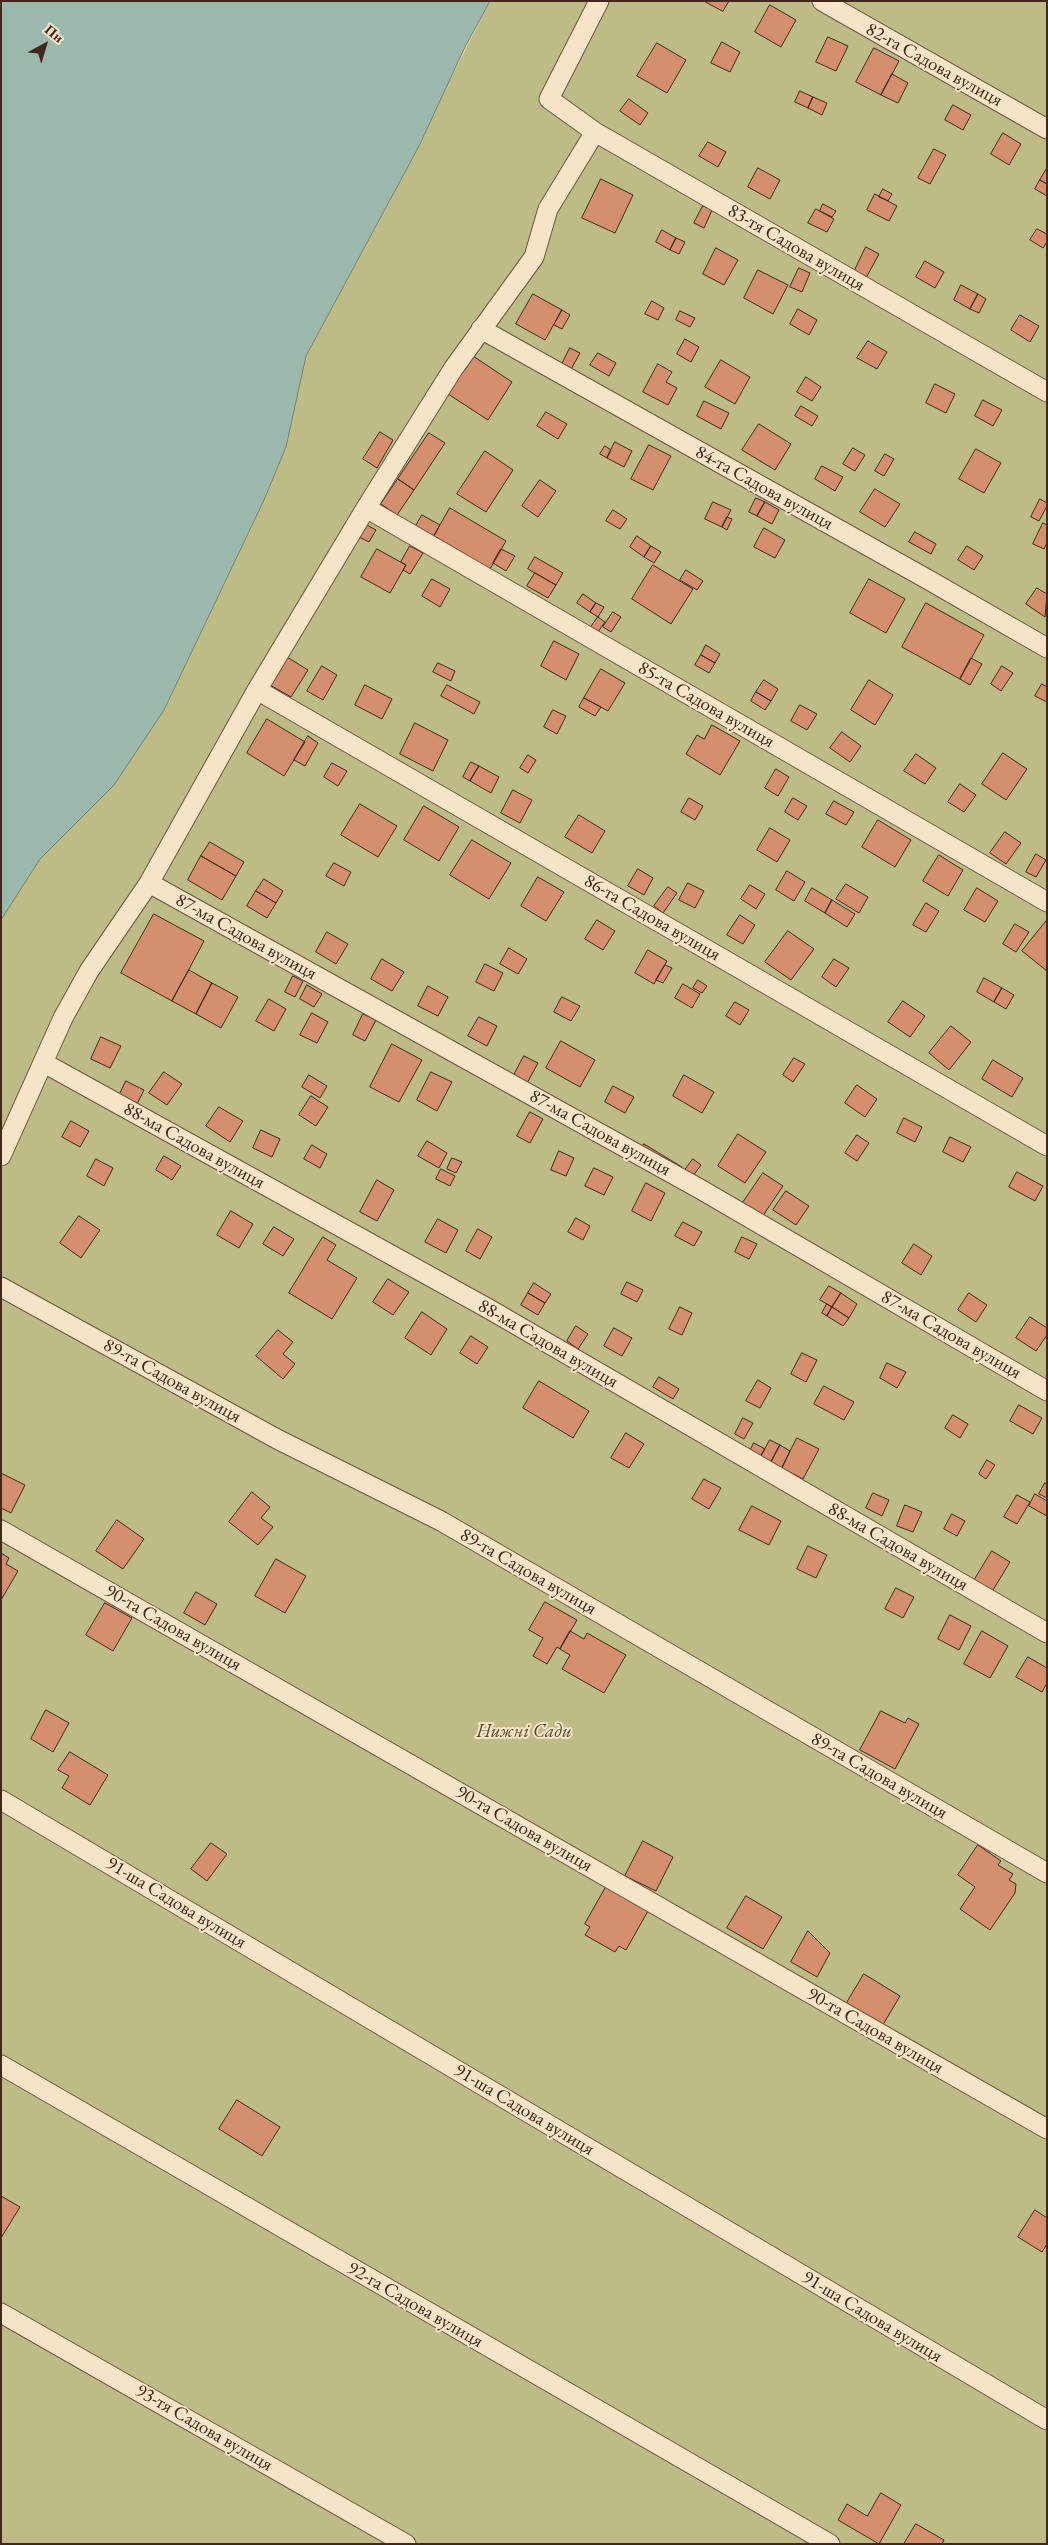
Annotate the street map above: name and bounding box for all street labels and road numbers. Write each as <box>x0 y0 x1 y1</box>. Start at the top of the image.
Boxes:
street label: 82-га Садова вулиця <box>861 18 1007 112</box>
street label: 83-тя Садова вулиця <box>723 199 869 297</box>
street label: 84-та Садова вулиця <box>691 441 837 535</box>
street label: 85-та Садова вулиця <box>634 657 778 753</box>
street label: 86-та Садова вулиця <box>580 870 724 966</box>
street label: 87-ма Садова вулиця <box>171 889 321 985</box>
street label: 87-ма Садова вулиця <box>525 1085 675 1181</box>
street label: 88-ма Садова вулиця <box>119 1098 269 1194</box>
street label: 87-ма Садова вулиця <box>877 1286 1025 1384</box>
street label: 88-ма Садова вулиця <box>474 1295 622 1393</box>
street label: 89-та Садова вулиця <box>99 1334 245 1428</box>
street label: 88-ма Садова вулиця <box>824 1498 972 1596</box>
street label: 89-та Садова вулиця <box>456 1524 600 1620</box>
street label: 90-та Садова вулиця <box>101 1580 245 1676</box>
street label: 89-та Садова вулиця <box>807 1728 951 1824</box>
street label: 90-та Садова вулиця <box>452 1781 596 1877</box>
street label: 91-ша Садова вулиця <box>102 1852 250 1954</box>
street label: 90-та Садова вулиця <box>803 1983 947 2079</box>
street label: 91-ша Садова вулиця <box>450 2059 598 2161</box>
street label: 92-га Садова вулиця <box>343 2257 487 2353</box>
street label: 91-ша Садова вулиця <box>798 2266 946 2368</box>
street label: 93-тя Садова вулиця <box>131 2379 277 2477</box>

